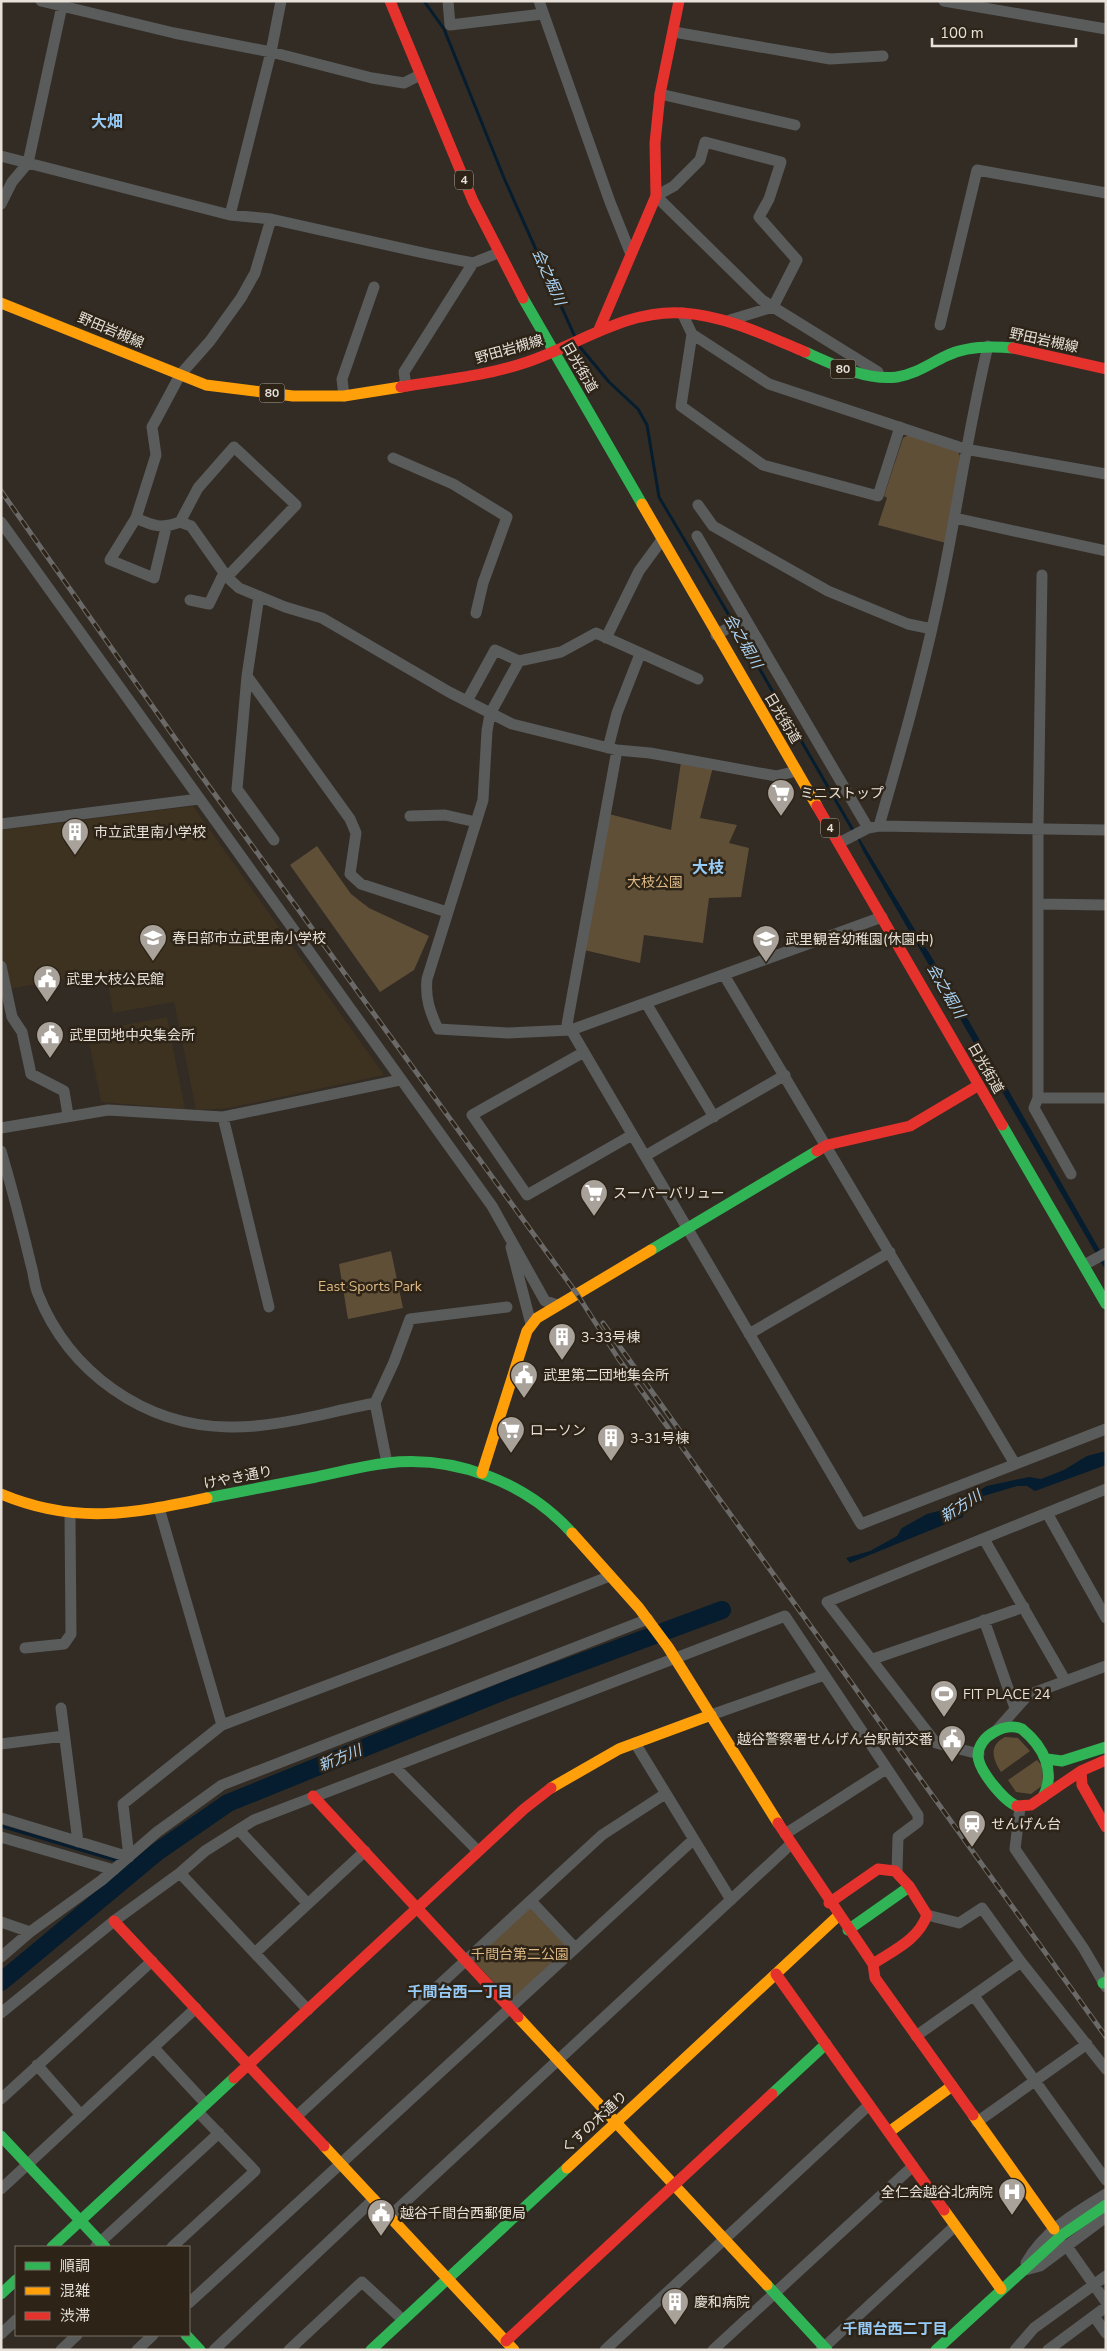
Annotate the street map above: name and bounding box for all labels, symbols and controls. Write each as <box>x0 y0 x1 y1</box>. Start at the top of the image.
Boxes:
scale bar <box>932 15 1076 47</box>
text: 100 m <box>940 23 984 43</box>
district label: 大畑 <box>91 111 123 133</box>
road number: 4 <box>455 170 473 190</box>
water label: 会之堀川 <box>528 246 571 310</box>
street label: 野田岩槻線 <box>75 308 147 353</box>
street label: 野田岩槻線 <box>1008 324 1080 357</box>
street label: 野田岩槻線 <box>473 331 545 368</box>
street label: 日光街道 <box>557 338 602 396</box>
road number: 80 <box>830 359 856 378</box>
road number: 80 <box>260 383 284 402</box>
water label: 会之堀川 <box>719 610 768 674</box>
street label: 日光街道 <box>760 689 805 747</box>
supermarket icon: ミニストップ <box>766 778 796 817</box>
place label: ミニストップ <box>800 784 884 803</box>
building icon: 市立武里南小学校 <box>60 817 90 856</box>
road number: 4 <box>821 818 839 838</box>
place label: 市立武里南小学校 <box>94 823 206 842</box>
district label: 大枝 <box>692 857 724 879</box>
park label: 大枝公園 <box>627 873 683 892</box>
school or university icon: 春日部市立武里南小学校 <box>138 923 168 962</box>
school or university icon: 武里観音幼稚園(休園中) <box>751 924 781 963</box>
place label: 春日部市立武里南小学校 <box>172 929 326 948</box>
place label: 武里観音幼稚園(休園中) <box>785 930 934 949</box>
water label: 会之堀川 <box>922 960 971 1024</box>
public building icon: 武里大枝公民館 <box>32 964 62 1003</box>
place label: 武里大枝公民館 <box>66 970 164 989</box>
public building icon: 武里団地中央集会所 <box>35 1020 65 1059</box>
place label: 武里団地中央集会所 <box>69 1026 195 1045</box>
street label: 日光街道 <box>963 1039 1008 1097</box>
supermarket icon: スーパーバリュー <box>579 1178 609 1217</box>
place label: スーパーバリュー <box>613 1184 725 1203</box>
park label: East Sports Park <box>318 1277 423 1296</box>
building icon: 3-33号棟 <box>547 1322 577 1361</box>
place label: 3-33号棟 <box>581 1328 640 1347</box>
public building icon: 武里第二団地集会所 <box>509 1360 539 1399</box>
place label: 武里第二団地集会所 <box>543 1366 669 1385</box>
supermarket icon: ローソン <box>496 1415 526 1454</box>
place label: ローソン <box>530 1421 586 1440</box>
building icon: 3-31号棟 <box>596 1423 626 1462</box>
place label: 3-31号棟 <box>630 1429 689 1448</box>
street label: けやき通り <box>202 1461 274 1493</box>
water label: 新方川 <box>937 1485 987 1526</box>
sports icon: FIT PLACE 24 <box>929 1679 959 1718</box>
place label: FIT PLACE 24 <box>963 1685 1050 1704</box>
public building icon: 越谷警察署せんげん台駅前交番 <box>937 1724 967 1763</box>
place label: 越谷警察署せんげん台駅前交番 <box>737 1730 933 1749</box>
water label: 新方川 <box>315 1740 366 1776</box>
station icon: せんげん台 <box>957 1809 987 1848</box>
place label: せんげん台 <box>991 1815 1061 1834</box>
park label: 千間台第二公園 <box>471 1945 569 1964</box>
district label: 千間台西一丁目 <box>407 1982 513 2002</box>
street label: くすの木通り <box>557 2087 632 2158</box>
hospital icon: 全仁会越谷北病院 <box>997 2177 1027 2216</box>
place label: 全仁会越谷北病院 <box>881 2183 993 2202</box>
public building icon: 越谷千間台西郵便局 <box>366 2198 396 2237</box>
place label: 越谷千間台西郵便局 <box>400 2204 526 2223</box>
legend <box>15 2246 190 2336</box>
text: 順調 <box>60 2256 90 2276</box>
text: 混雑 <box>60 2281 90 2301</box>
building icon: 慶和病院 <box>660 2287 690 2326</box>
place label: 慶和病院 <box>694 2293 750 2312</box>
text: 渋滞 <box>60 2306 90 2326</box>
district label: 千間台西二丁目 <box>842 2319 948 2339</box>

